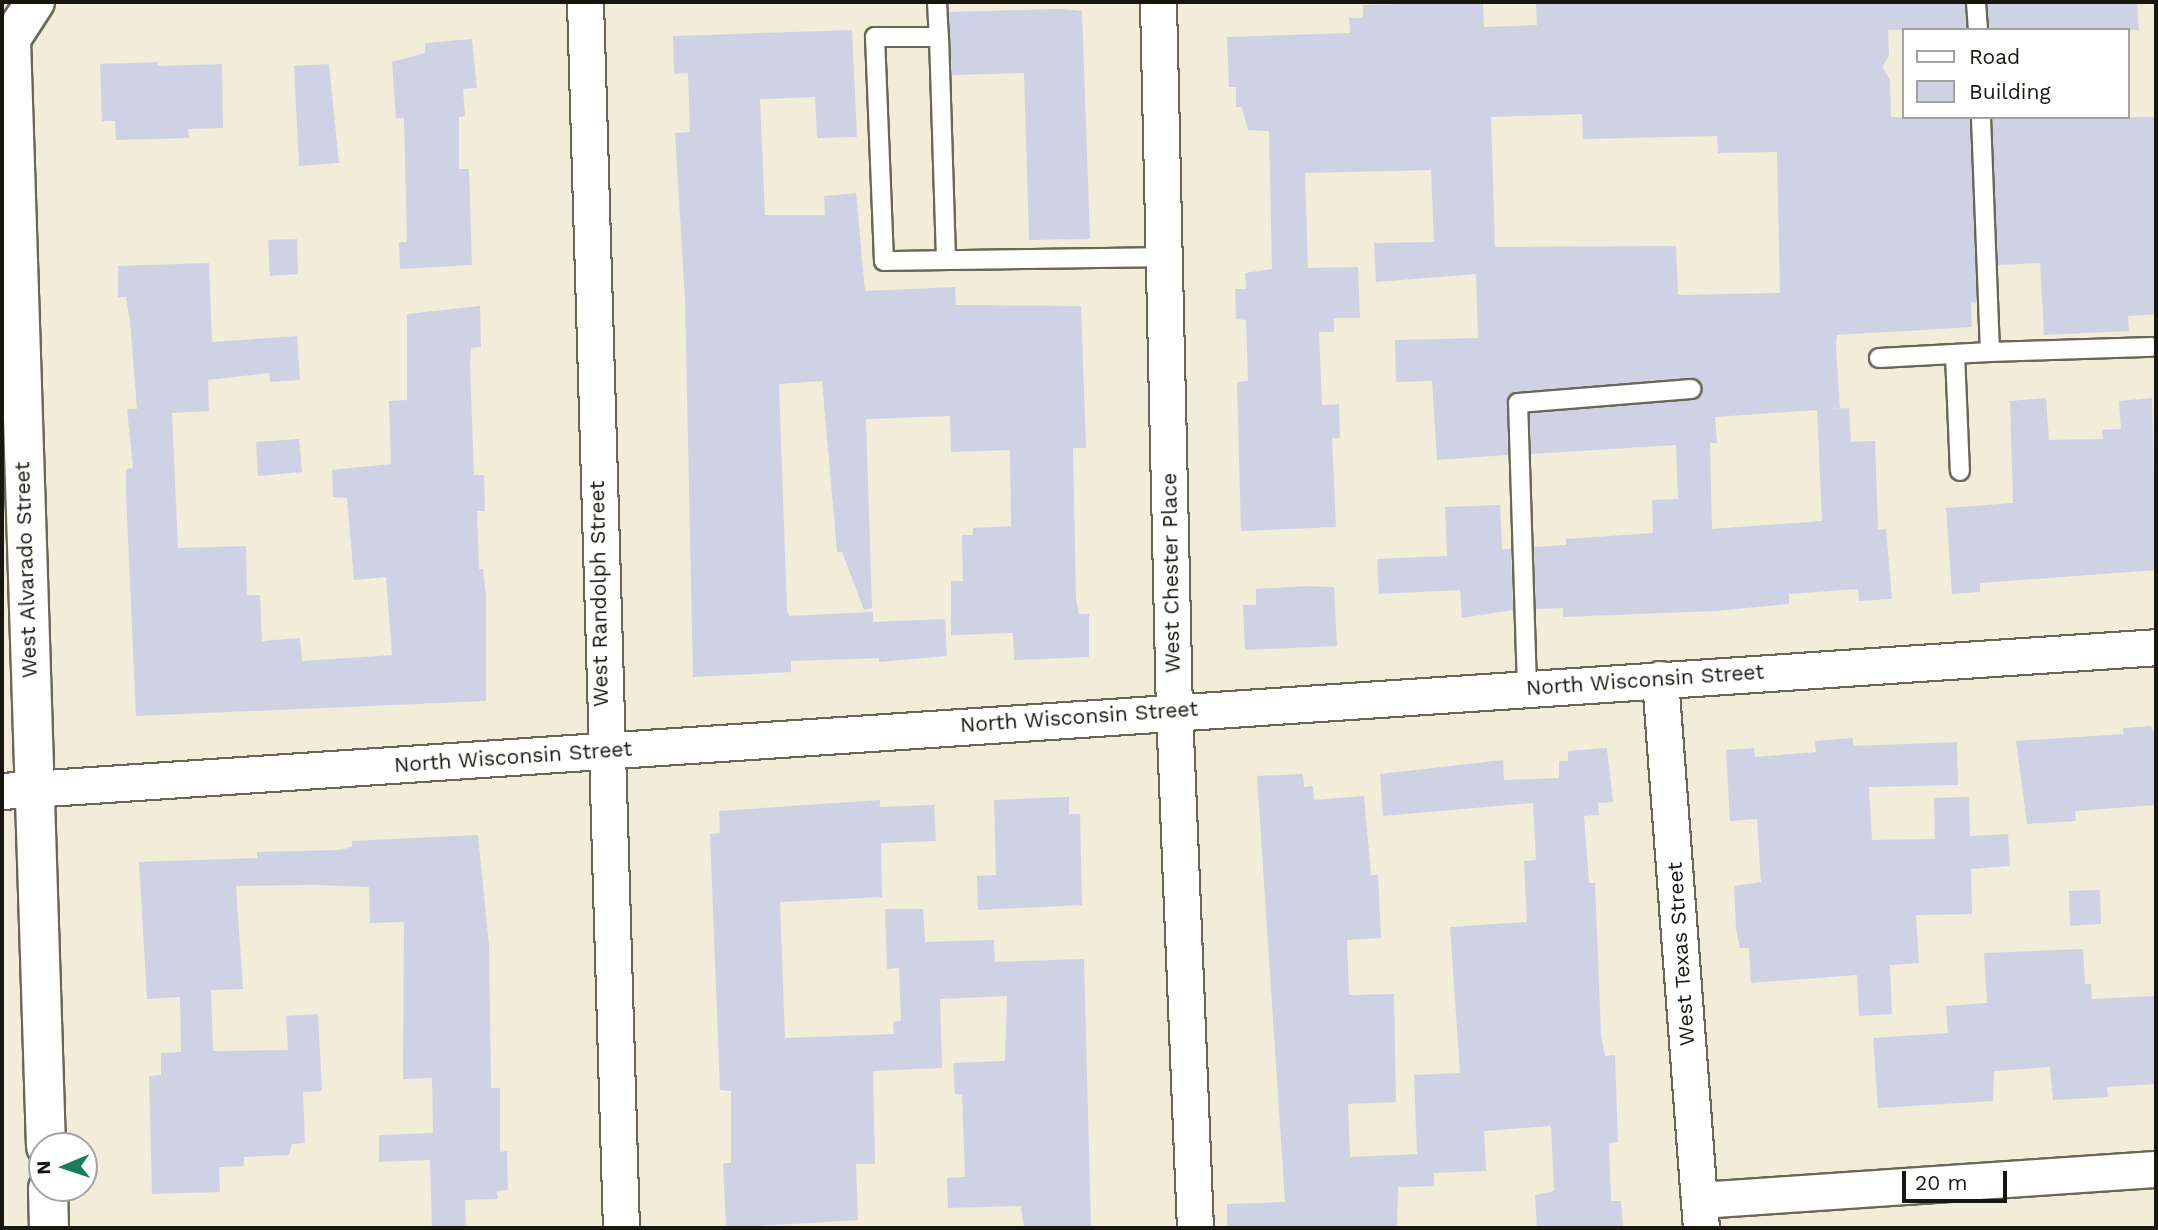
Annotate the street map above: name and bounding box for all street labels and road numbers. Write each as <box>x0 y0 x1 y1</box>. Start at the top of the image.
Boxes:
street label: West Alvarado Street <box>10 461 42 679</box>
street label: West Chester Place <box>1157 472 1185 674</box>
street label: West Randolph Street <box>584 481 614 707</box>
street label: North Wisconsin Street <box>1525 659 1765 701</box>
street label: North Wisconsin Street <box>959 696 1199 738</box>
street label: North Wisconsin Street <box>393 736 633 778</box>
street label: West Texas Street <box>1662 861 1700 1047</box>

